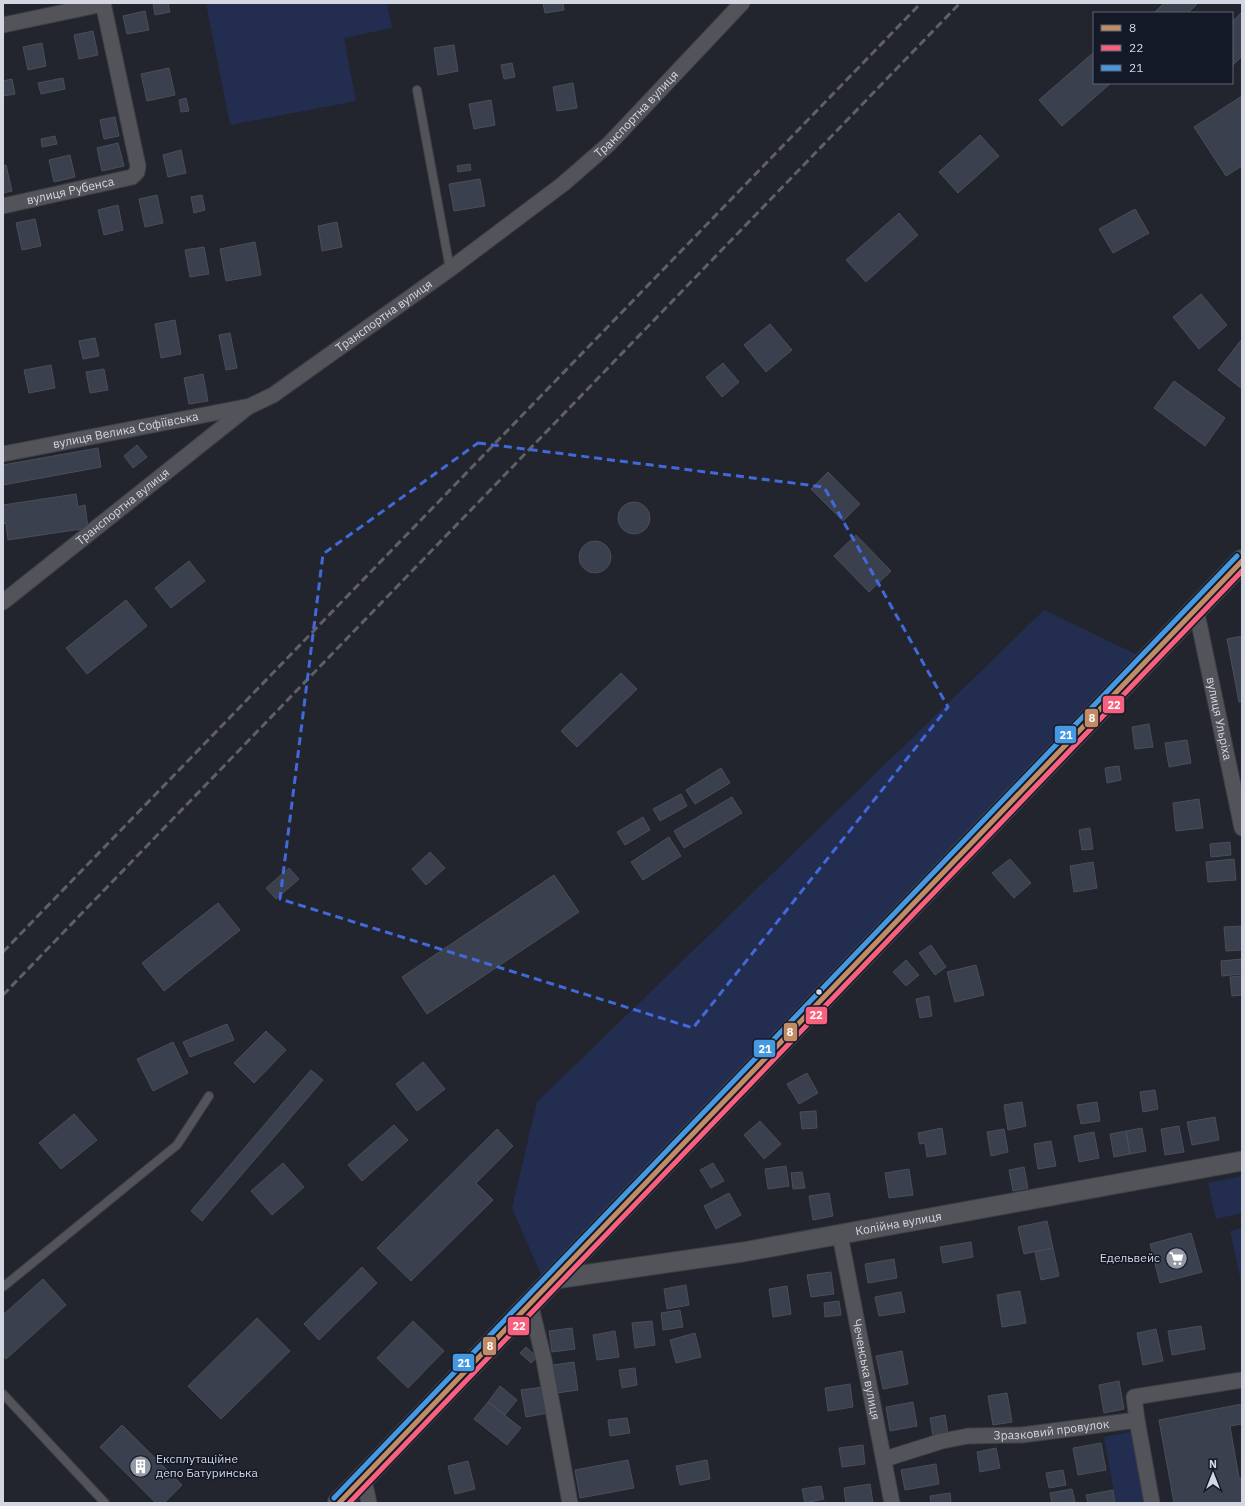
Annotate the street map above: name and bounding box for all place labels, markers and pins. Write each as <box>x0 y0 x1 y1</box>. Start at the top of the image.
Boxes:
unlabelled marker <box>814 987 824 997</box>
supermarket icon: Едельвейс <box>1163 1245 1189 1271</box>
place label: Едельвейс <box>1100 1250 1160 1265</box>
place label: Експлутаційне депо Батуринська <box>156 1451 259 1480</box>
building icon: Експлутаційне депо Батуринська <box>128 1453 154 1479</box>

